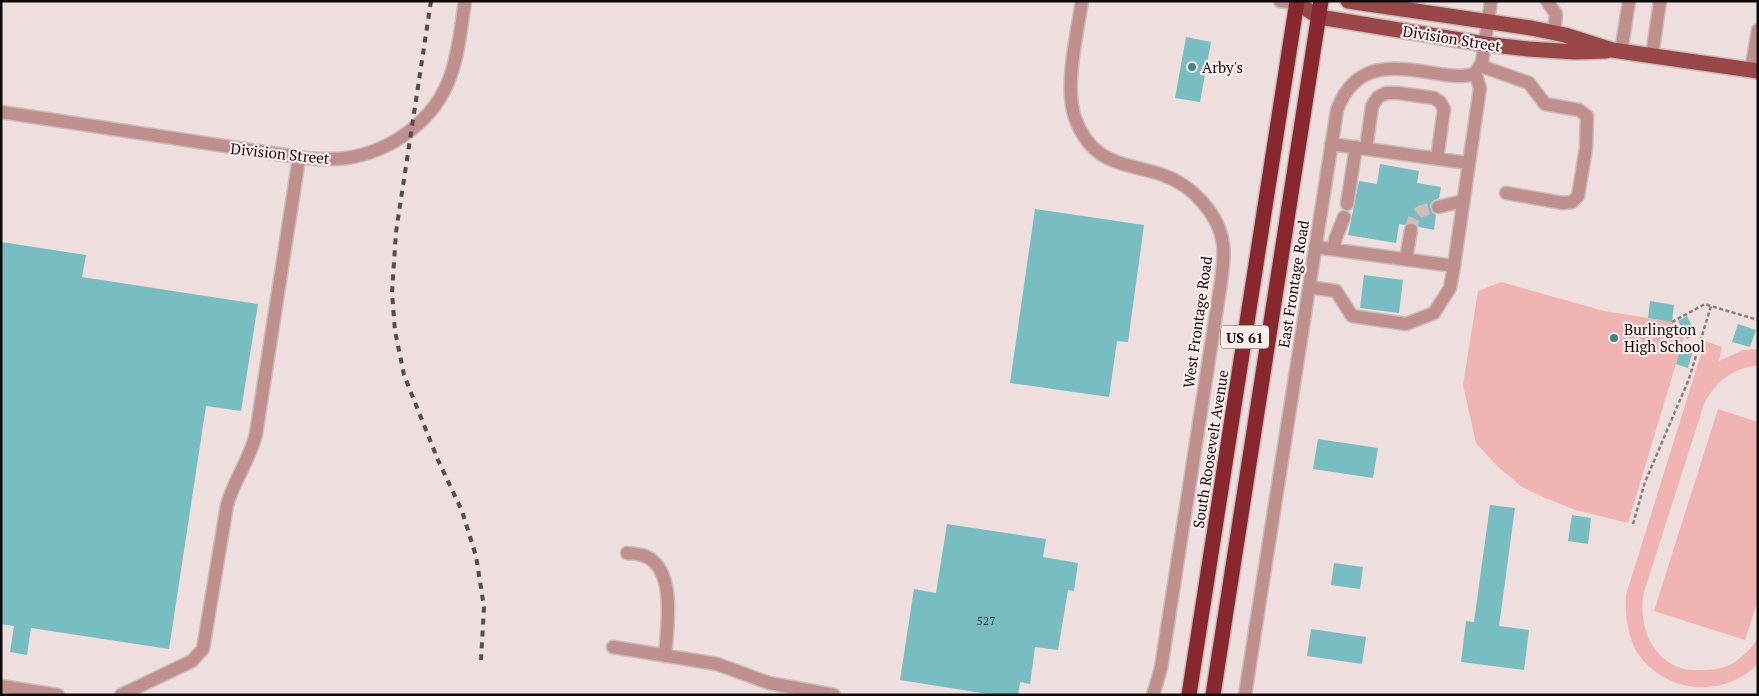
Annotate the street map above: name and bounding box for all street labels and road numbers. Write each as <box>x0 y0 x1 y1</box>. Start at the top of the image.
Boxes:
street label: Division Street <box>1401 20 1503 56</box>
street label: Division Street <box>230 138 331 168</box>
street label: East Frontage Road <box>1273 219 1313 349</box>
street label: West Frontage Road <box>1178 255 1216 389</box>
road number: US 61 <box>1221 326 1269 348</box>
street label: South Roosevelt Avenue <box>1188 368 1232 530</box>

